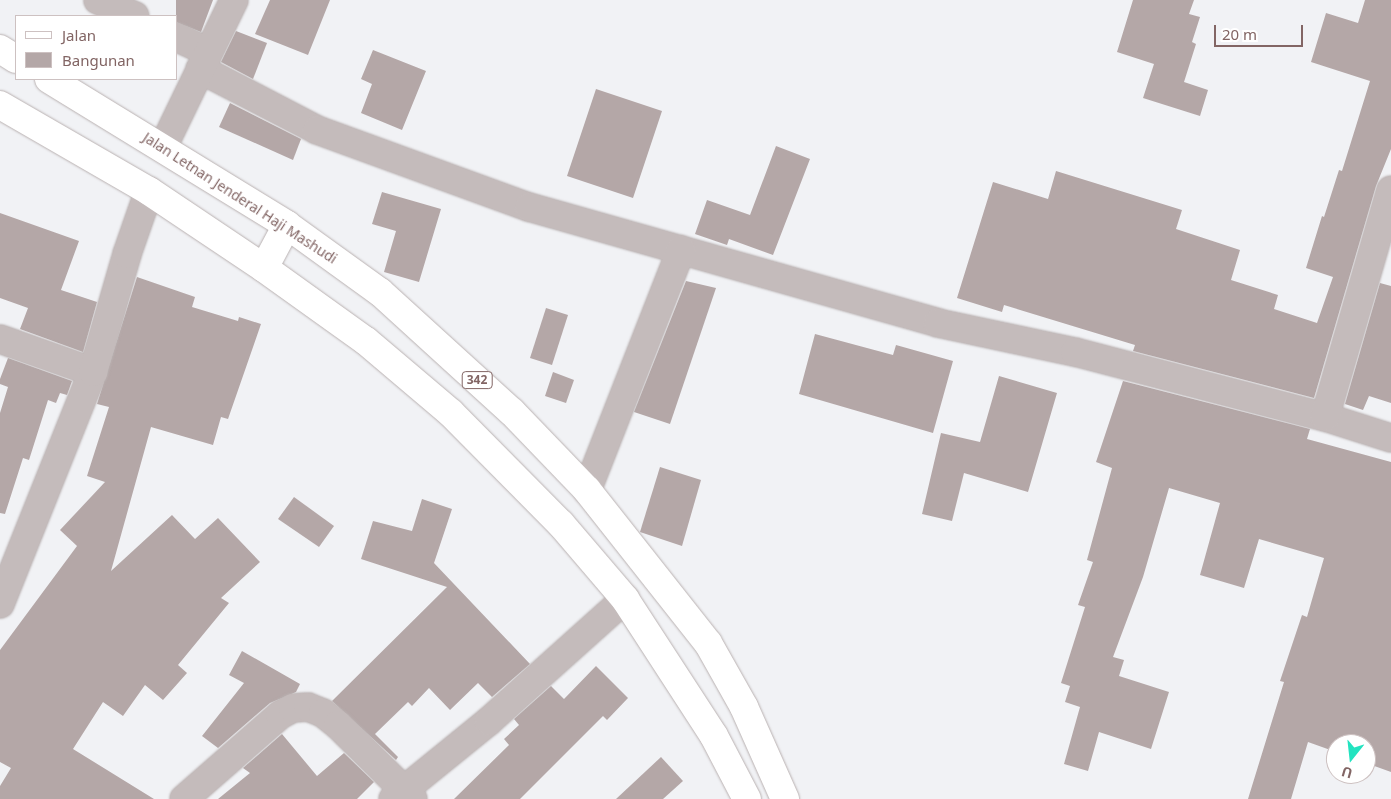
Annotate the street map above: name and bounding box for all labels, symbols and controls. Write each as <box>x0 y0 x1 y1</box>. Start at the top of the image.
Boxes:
legend <box>15 15 178 80</box>
scale bar <box>1216 15 1305 47</box>
text: 20 m <box>1222 24 1257 44</box>
text: Jalan <box>62 25 96 45</box>
text: Bangunan <box>62 50 135 70</box>
street label: Jalan Letnan Jenderal Haji Mashudi <box>140 129 340 267</box>
road number: 342 <box>461 370 493 390</box>
north arrow <box>1326 734 1376 784</box>
text: U <box>1339 762 1355 784</box>

